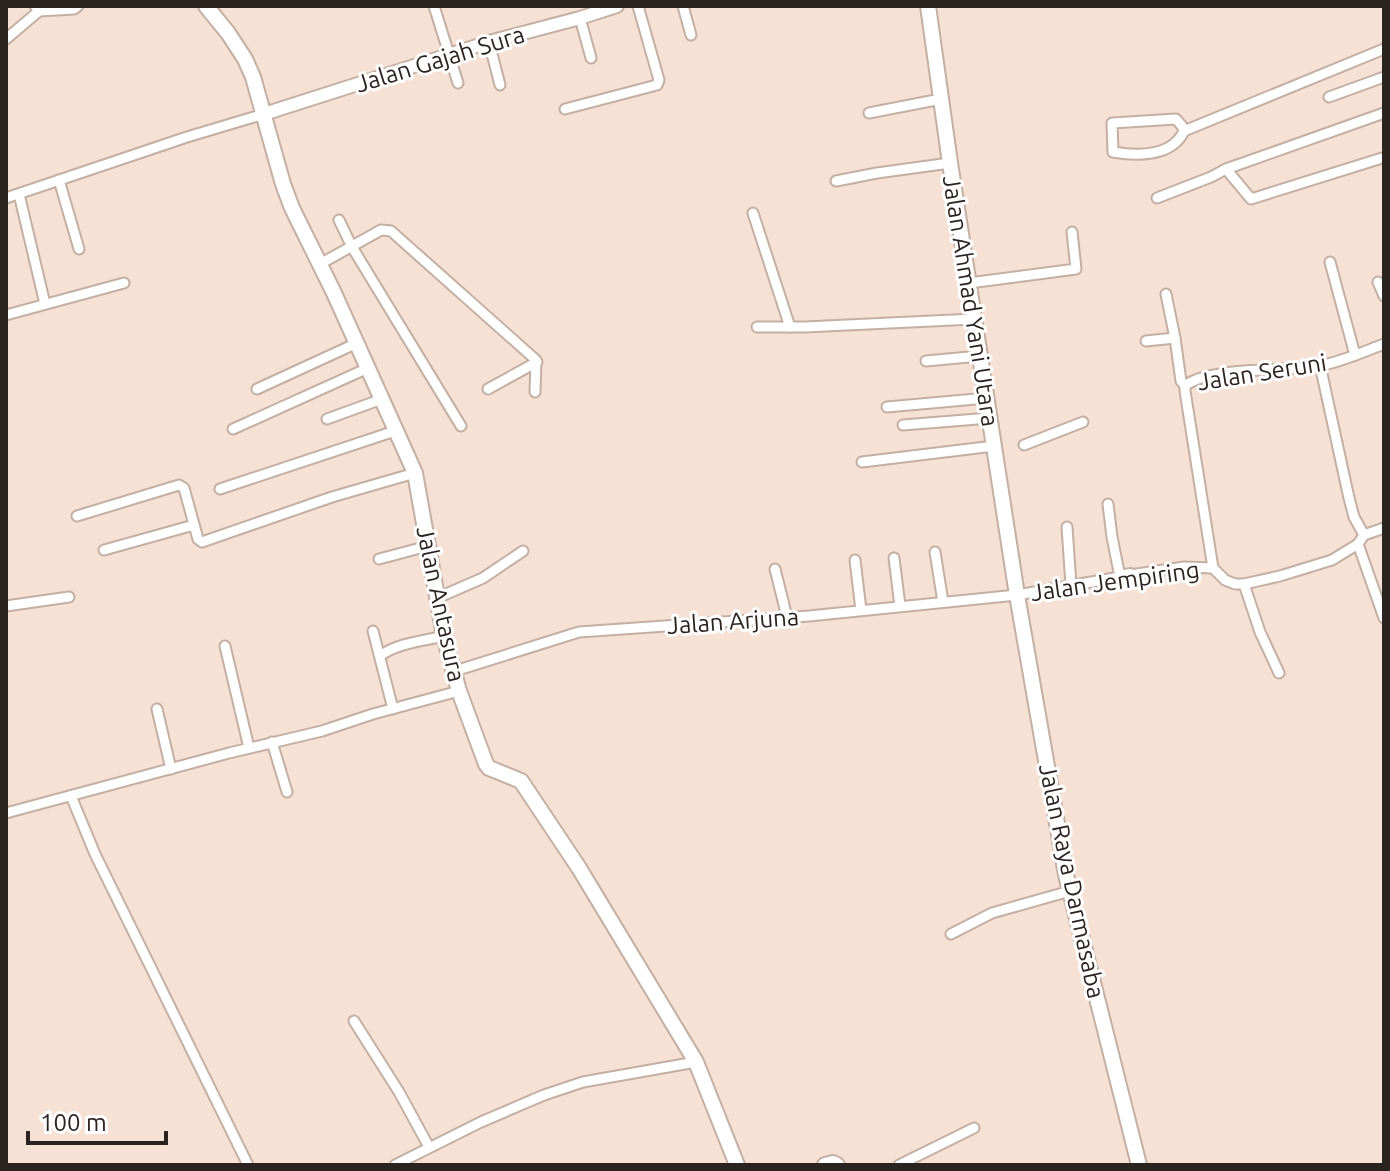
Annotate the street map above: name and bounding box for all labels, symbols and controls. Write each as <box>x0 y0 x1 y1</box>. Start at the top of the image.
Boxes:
street label: Jalan Gajah Sura <box>352 20 528 98</box>
street label: Jalan Ahmad Yani Utara <box>938 174 1004 428</box>
street label: Jalan Seruni <box>1196 348 1328 396</box>
street label: Jalan Antasura <box>411 524 471 684</box>
street label: Jalan Jempiring <box>1029 556 1201 606</box>
street label: Jalan Arjuna <box>666 603 800 639</box>
street label: Jalan Raya Darmasaba <box>1034 761 1110 1001</box>
scale bar <box>28 1095 166 1145</box>
text: 100 m <box>40 1109 107 1136</box>

